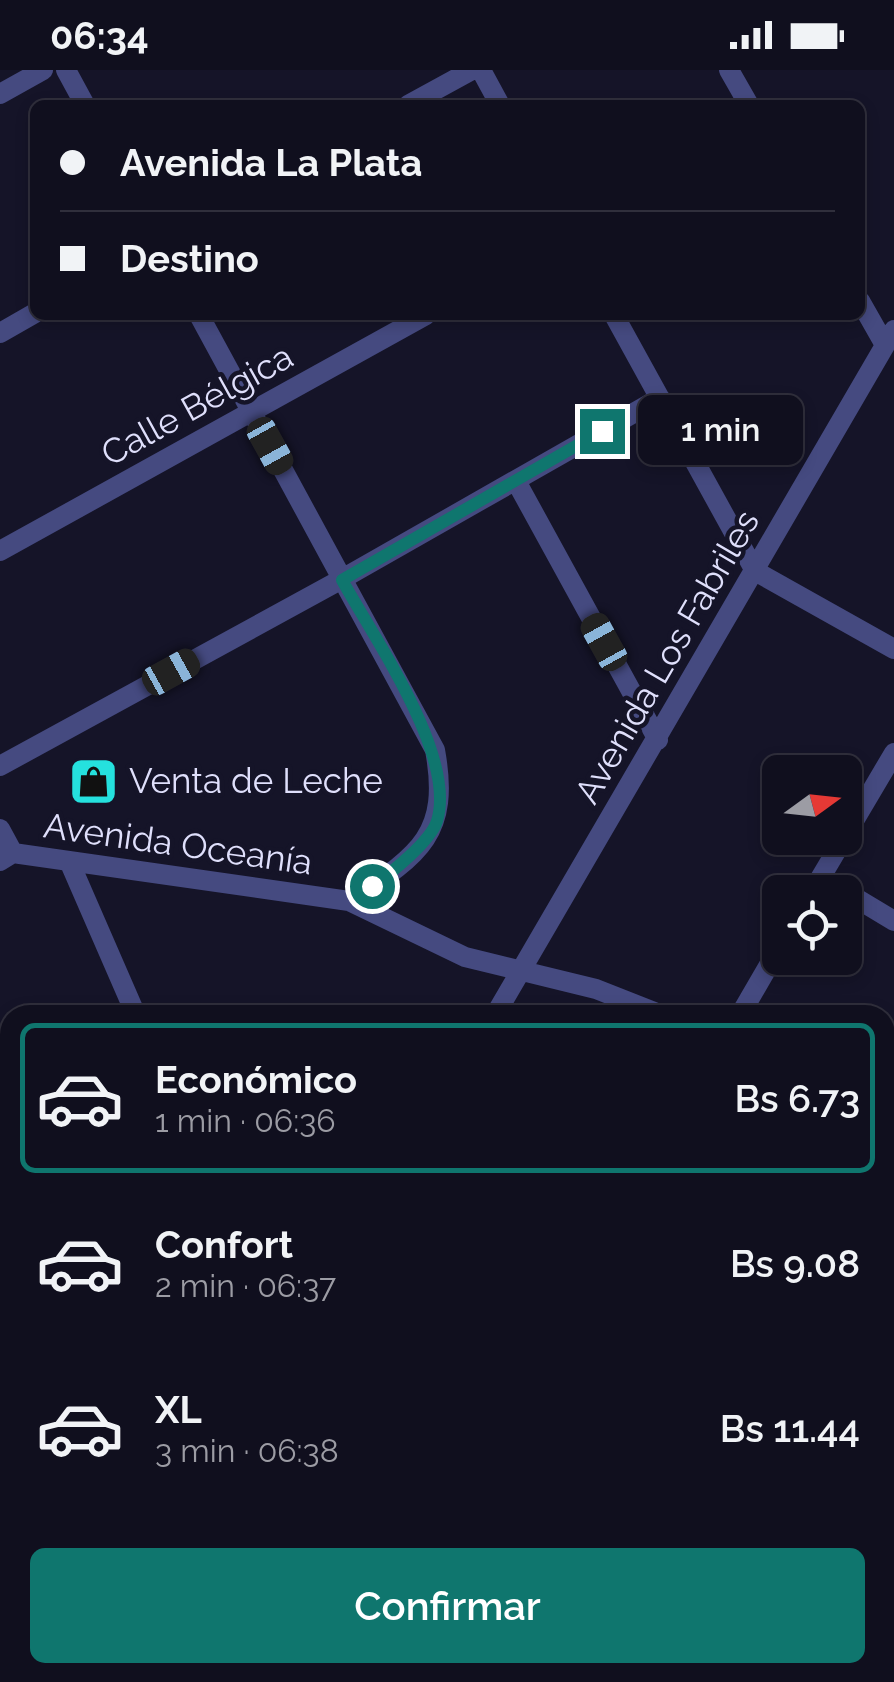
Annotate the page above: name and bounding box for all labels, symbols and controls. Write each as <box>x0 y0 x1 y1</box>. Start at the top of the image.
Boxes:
text: 06:34 <box>50 13 149 58</box>
text: Avenida La Plata <box>120 140 422 185</box>
text: Destino <box>120 236 259 281</box>
street label: Calle Bélgica <box>94 335 300 474</box>
callout: 1 min <box>637 396 802 466</box>
route end <box>580 409 625 454</box>
text: 1 min <box>681 411 760 448</box>
car <box>242 412 298 480</box>
street label: Avenida Los Fabriles <box>566 503 767 811</box>
car <box>576 608 632 676</box>
car <box>137 644 205 700</box>
shop icon: Venta de Leche <box>68 755 120 807</box>
north arrow <box>762 755 862 855</box>
map controls <box>762 755 862 975</box>
place label: Venta de Leche <box>129 760 383 801</box>
street label: Avenida Oceanía <box>41 804 315 883</box>
route start <box>350 864 395 909</box>
button: locate <box>762 875 862 975</box>
icon: car <box>35 1053 125 1143</box>
text: Económico <box>155 1057 357 1102</box>
text: Bs 6.73 <box>735 1076 860 1121</box>
text: 1 min · 06:36 <box>155 1102 336 1139</box>
icon: car <box>35 1218 125 1308</box>
text: Confort <box>155 1222 293 1267</box>
text: Bs 9.08 <box>730 1241 860 1286</box>
text: 2 min · 06:37 <box>155 1267 336 1304</box>
icon: car <box>35 1383 125 1473</box>
text: XL <box>155 1387 202 1432</box>
text: Bs 11.44 <box>720 1406 860 1451</box>
text: 3 min · 06:38 <box>155 1432 339 1469</box>
button: Confirmar <box>30 1548 865 1663</box>

